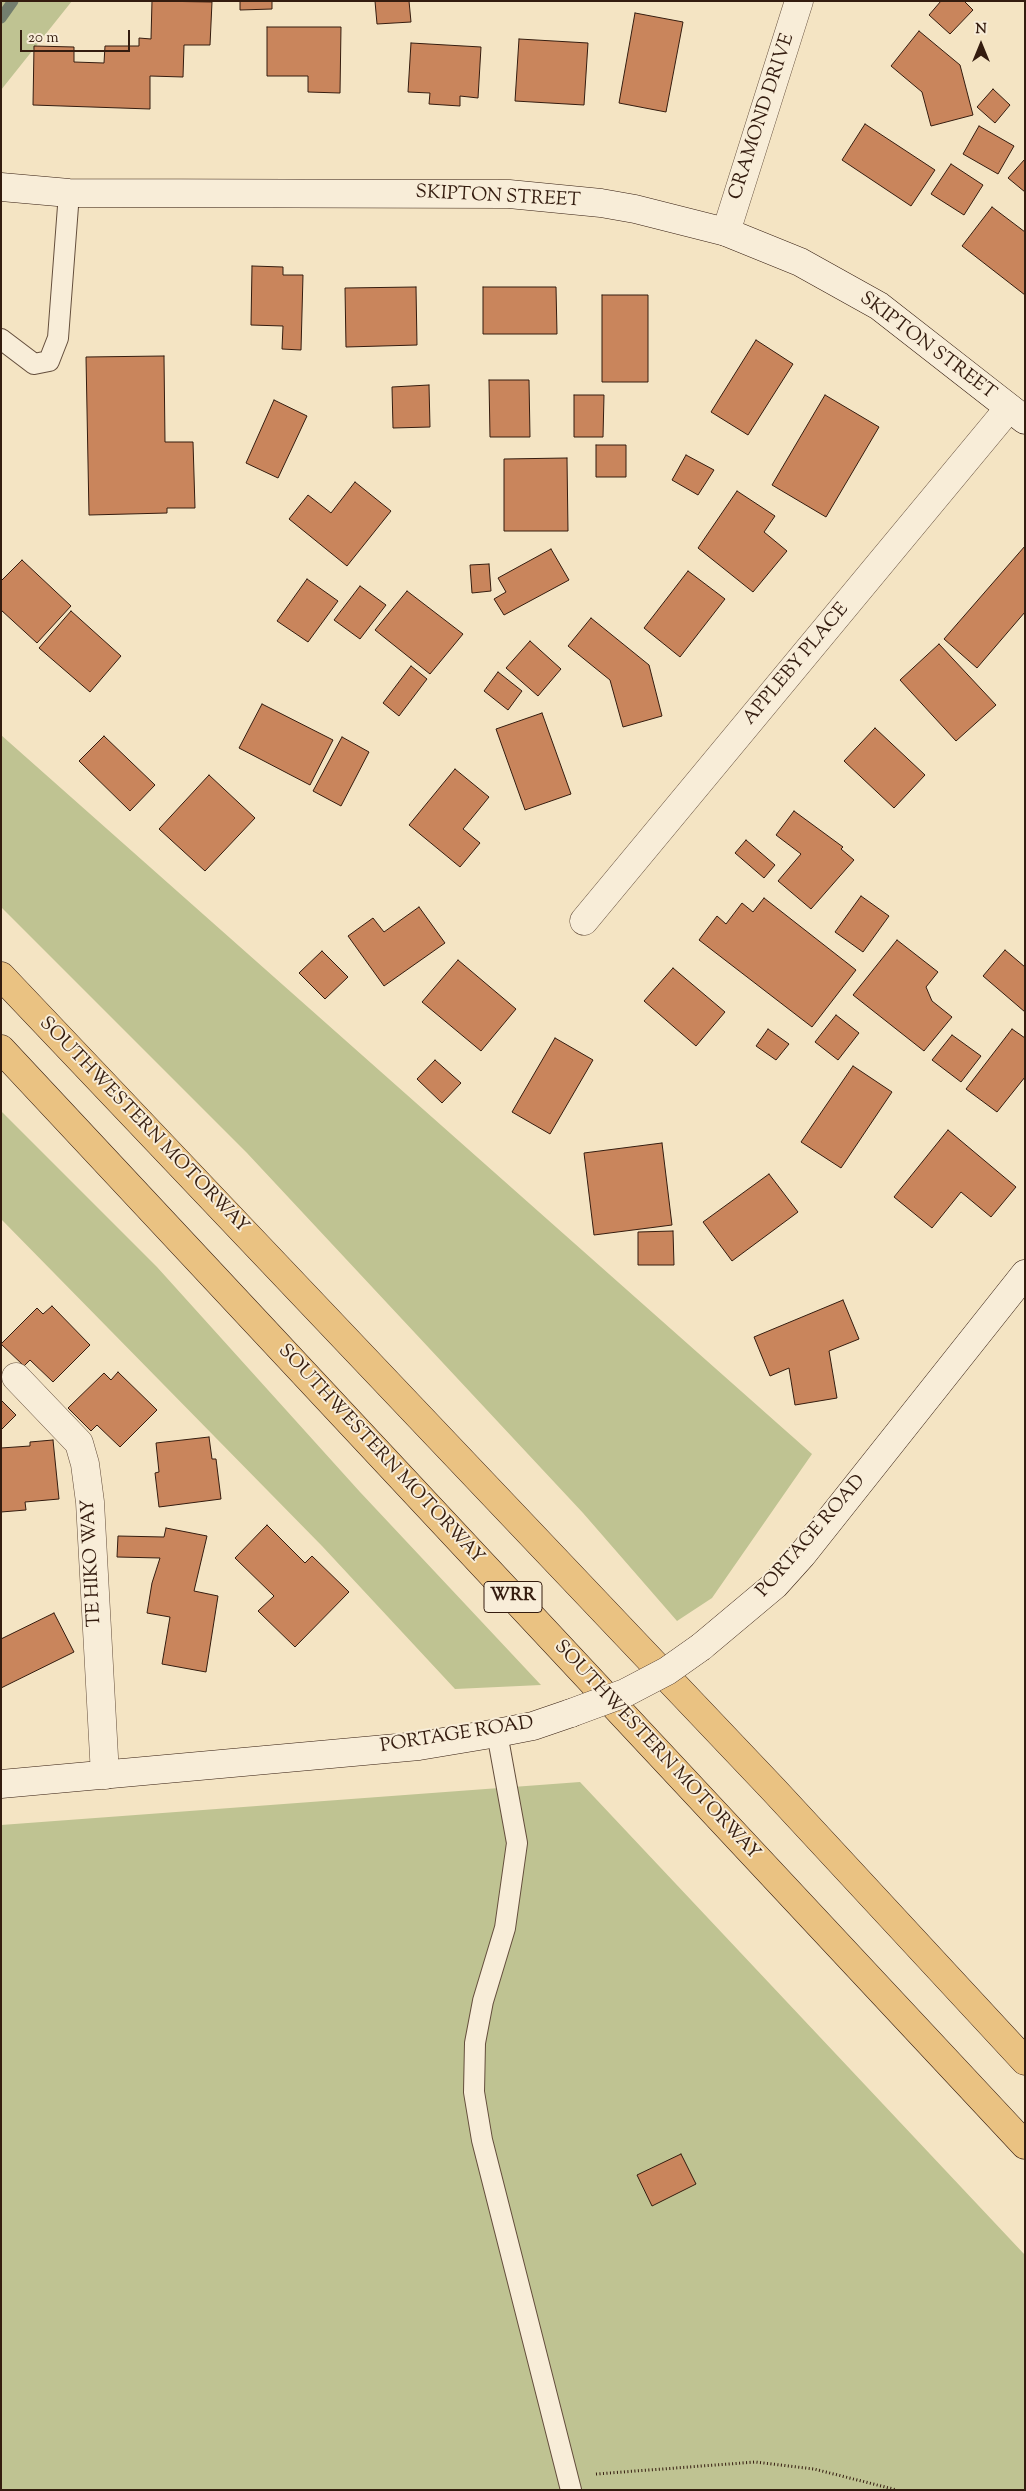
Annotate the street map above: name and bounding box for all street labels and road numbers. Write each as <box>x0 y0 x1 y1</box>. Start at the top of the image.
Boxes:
street label: CRAMOND DRIVE <box>725 31 801 203</box>
street label: SKIPTON STREET <box>415 182 581 214</box>
street label: SKIPTON STREET <box>854 288 1000 406</box>
street label: APPLEBY PLACE <box>739 599 855 731</box>
street label: SOUTHWESTERN MOTORWAY <box>33 1013 253 1239</box>
street label: SOUTHWESTERN MOTORWAY <box>272 1341 488 1569</box>
street label: PORTAGE ROAD <box>753 1471 871 1603</box>
street label: TE HIKO WAY <box>78 1499 108 1627</box>
road number: WRR <box>484 1581 542 1612</box>
street label: SOUTHWESTERN MOTORWAY <box>548 1637 764 1865</box>
street label: PORTAGE ROAD <box>379 1713 535 1759</box>

